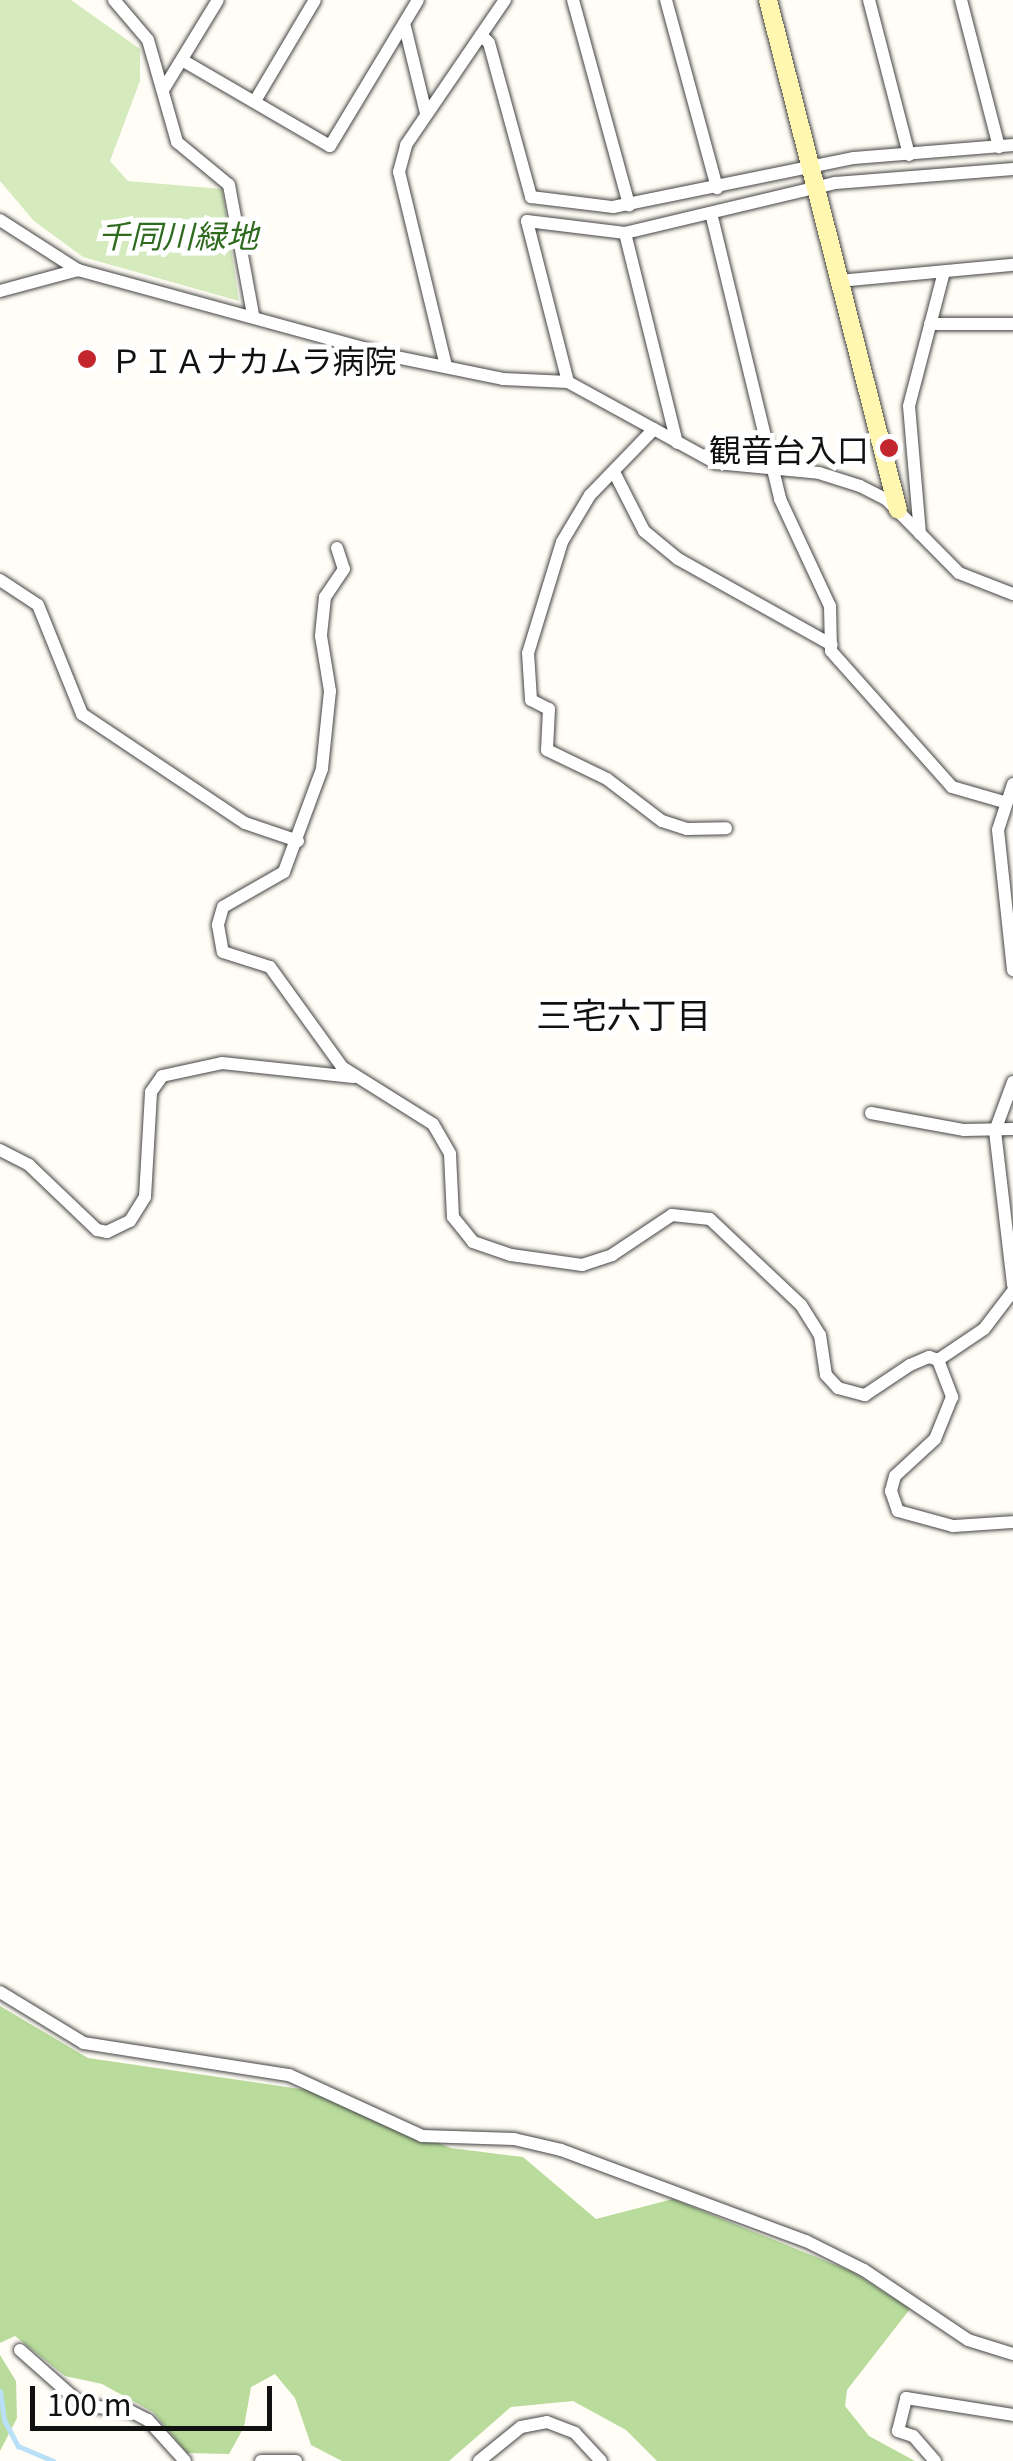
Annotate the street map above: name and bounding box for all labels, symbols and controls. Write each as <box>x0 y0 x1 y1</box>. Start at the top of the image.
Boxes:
park label: 千同川緑地 <box>98 215 258 253</box>
place label: ＰＩＡナカムラ病院 <box>110 340 398 378</box>
marker: ＰＩＡナカムラ病院 <box>74 346 100 372</box>
place label: 観音台入口 <box>709 429 869 467</box>
marker: 観音台入口 <box>878 437 900 459</box>
district label: 三宅六丁目 <box>537 992 711 1034</box>
scale bar <box>35 2366 278 2428</box>
text: 100 m <box>47 2381 131 2425</box>

